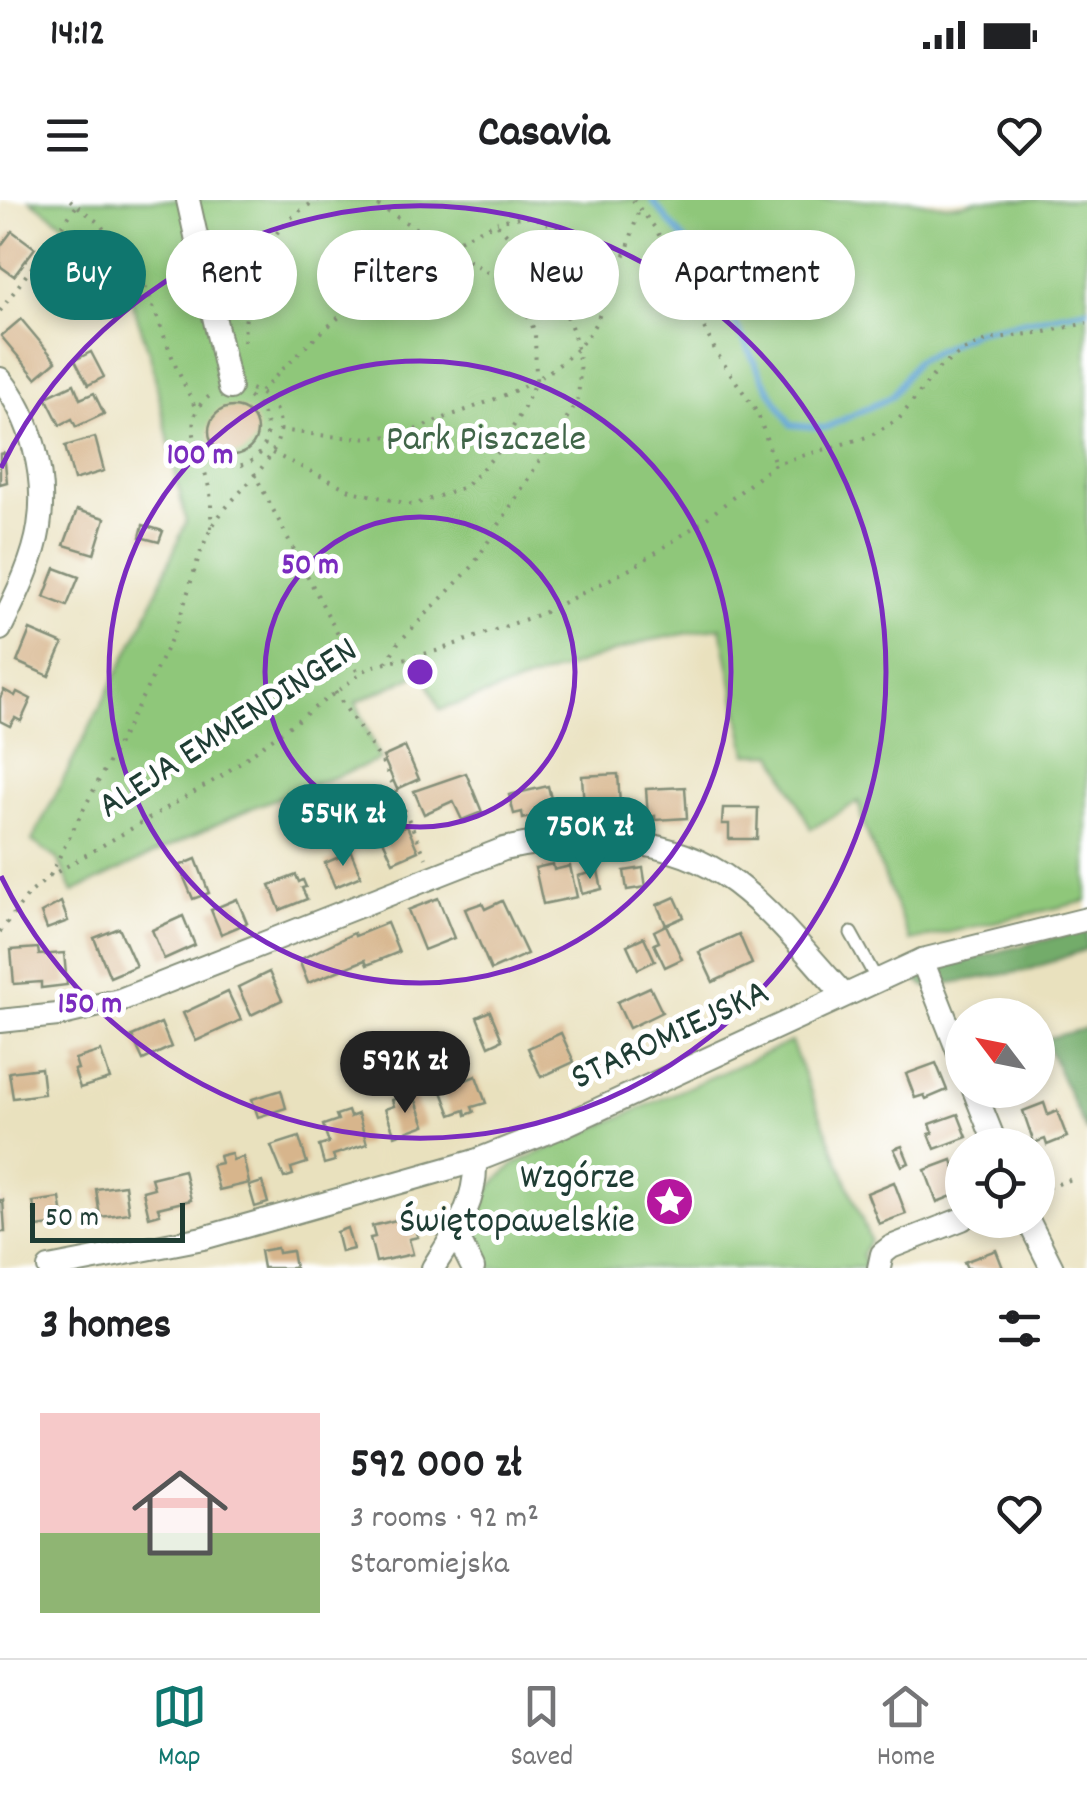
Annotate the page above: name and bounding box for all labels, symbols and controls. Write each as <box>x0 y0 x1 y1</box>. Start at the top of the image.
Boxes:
text: 14:12 <box>50 8 105 63</box>
text: Casavia <box>478 103 609 167</box>
icon: menu <box>40 108 95 163</box>
icon: heart <box>992 108 1047 163</box>
chip: Buy <box>30 230 146 320</box>
chip: Rent <box>166 230 297 320</box>
chip: Filters <box>317 230 474 320</box>
chip: New <box>494 230 619 320</box>
chip: Apartment <box>639 230 855 320</box>
park label: Park Piszczele <box>386 414 586 469</box>
text: 100 m <box>167 436 233 479</box>
text: 50 m <box>281 546 339 589</box>
street label: ALEJA EMMENDINGEN <box>88 625 370 835</box>
centre of rings <box>402 654 438 690</box>
pin: 554K zł <box>251 784 435 869</box>
text: 554K zł <box>300 793 386 839</box>
pin: 750K zł <box>498 797 682 882</box>
text: 750K zł <box>547 806 633 852</box>
street label: STAROMIEJSKA <box>563 967 779 1107</box>
text: 150 m <box>58 985 122 1028</box>
north arrow <box>945 998 1055 1108</box>
map controls <box>945 998 1055 1238</box>
pin: 592K zł <box>313 1031 497 1116</box>
text: 592K zł <box>362 1040 448 1086</box>
button: locate <box>945 1128 1055 1238</box>
place label: Wzgórze Świętopawelskie <box>399 1152 635 1251</box>
place icon: Wzgórze Świętopawelskie <box>644 1175 696 1227</box>
scale bar <box>30 1198 185 1242</box>
text: 50 m <box>45 1200 99 1240</box>
text: 3 homes <box>40 1298 171 1358</box>
icon: filters <box>992 1301 1047 1356</box>
text: 592 000 zł <box>350 1437 522 1497</box>
icon: home <box>120 1453 240 1573</box>
icon: heart <box>992 1486 1047 1541</box>
text: 3 rooms · 92 m² <box>350 1497 539 1543</box>
text: Staromiejska <box>350 1543 509 1589</box>
tab: Map <box>152 1679 207 1779</box>
tab: Saved <box>511 1679 573 1779</box>
tab: Home <box>877 1679 935 1779</box>

